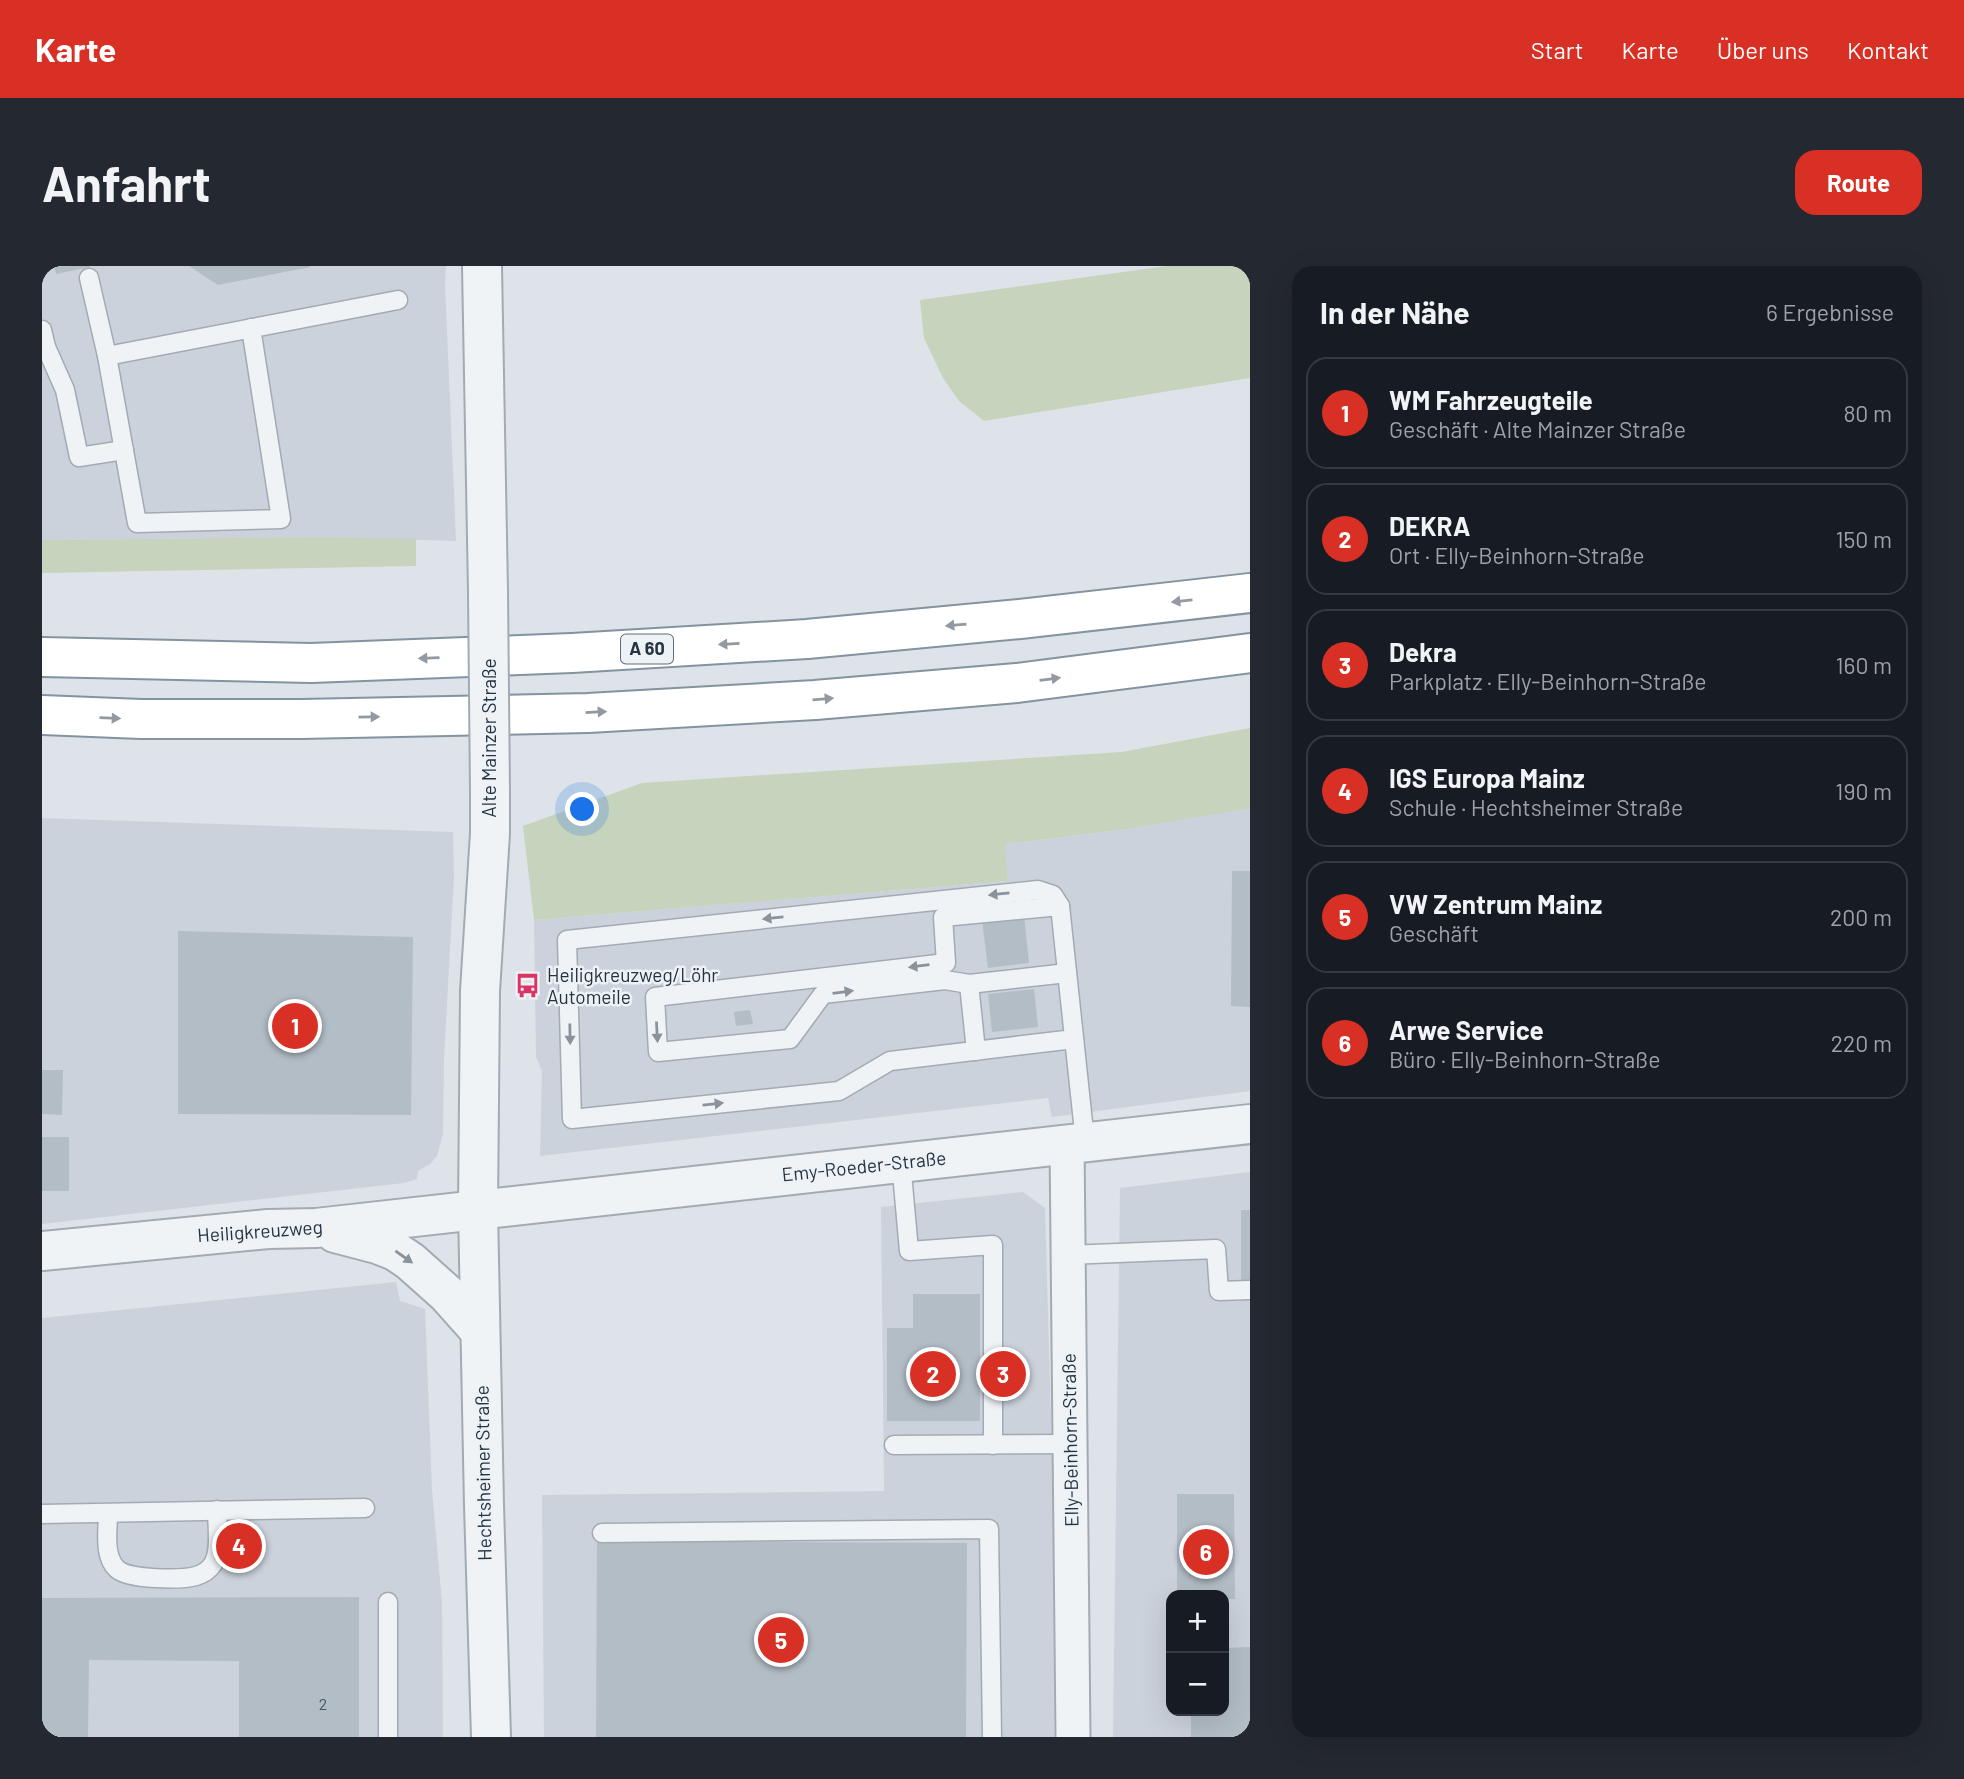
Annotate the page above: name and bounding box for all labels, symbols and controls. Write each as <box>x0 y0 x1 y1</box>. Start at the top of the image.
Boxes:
text: Karte <box>35 29 116 69</box>
text: Start <box>1531 35 1584 64</box>
text: Karte <box>1622 35 1679 64</box>
text: Über uns <box>1717 35 1809 64</box>
text: Kontakt <box>1847 35 1929 64</box>
button: Route <box>1795 150 1922 215</box>
text: Anfahrt <box>42 153 211 212</box>
text: In der Nähe <box>1320 294 1470 330</box>
text: 6 Ergebnisse <box>1766 298 1894 326</box>
text: WM Fahrzeugteile <box>1389 384 1593 415</box>
text: 1 <box>1341 399 1349 427</box>
text: 80 m <box>1843 399 1892 427</box>
text: Geschäft · Alte Mainzer Straße <box>1389 415 1686 443</box>
text: DEKRA <box>1389 510 1470 541</box>
text: 2 <box>1339 525 1351 553</box>
text: 150 m <box>1836 525 1892 553</box>
text: Ort · Elly-Beinhorn-Straße <box>1389 541 1644 569</box>
one-way arrow <box>1171 595 1193 606</box>
one-way arrow <box>945 620 967 631</box>
road number: A 60 <box>621 634 673 664</box>
text: Dekra <box>1389 636 1457 667</box>
one-way arrow <box>718 639 740 650</box>
text: 3 <box>1339 651 1351 679</box>
text: 160 m <box>1835 651 1892 679</box>
one-way arrow <box>417 653 439 664</box>
street label: Alte Mainzer Straße <box>477 658 500 818</box>
text: Parkplatz · Elly-Beinhorn-Straße <box>1389 667 1707 695</box>
one-way arrow <box>1039 673 1061 684</box>
one-way arrow <box>813 693 835 704</box>
one-way arrow <box>586 707 608 718</box>
one-way arrow <box>358 712 380 723</box>
one-way arrow <box>99 713 121 724</box>
text: IGS Europa Mainz <box>1389 762 1585 793</box>
text: 4 <box>1338 777 1352 805</box>
text: 190 m <box>1835 777 1892 805</box>
your location <box>565 792 599 826</box>
text: Schule · Hechtsheimer Straße <box>1389 793 1683 821</box>
text: VW Zentrum Mainz <box>1389 888 1602 919</box>
one-way arrow <box>988 889 1010 900</box>
text: 5 <box>1339 903 1351 931</box>
text: 200 m <box>1830 903 1892 931</box>
one-way arrow <box>761 913 783 924</box>
text: Geschäft <box>1389 919 1479 947</box>
one-way arrow <box>908 960 930 971</box>
place label: Heiligkreuzweg/Löhr Automeile <box>547 963 718 1008</box>
bus stop icon: Heiligkreuzweg/Löhr Automeile <box>513 972 541 1000</box>
one-way arrow <box>832 986 854 997</box>
pin: 1 <box>272 1000 318 1052</box>
text: Arwe Service <box>1389 1014 1544 1045</box>
one-way arrow <box>652 1021 663 1043</box>
one-way arrow <box>564 1024 575 1046</box>
text: 6 <box>1339 1029 1351 1057</box>
text: 220 m <box>1831 1029 1892 1057</box>
text: Büro · Elly-Beinhorn-Straße <box>1389 1045 1660 1073</box>
one-way arrow <box>703 1099 725 1110</box>
street label: Emy-Roeder-Straße <box>781 1145 947 1186</box>
street label: Heiligkreuzweg <box>197 1215 323 1246</box>
one-way arrow <box>395 1250 413 1264</box>
pin: 2 <box>910 1348 956 1400</box>
pin: 3 <box>980 1348 1026 1400</box>
street label: Elly-Beinhorn-Straße <box>1056 1353 1083 1527</box>
street label: Hechtsheimer Straße <box>469 1385 496 1561</box>
pin: 4 <box>216 1520 262 1572</box>
pin: 6 <box>1183 1526 1229 1578</box>
map controls <box>1166 1590 1229 1716</box>
button: + <box>1166 1590 1229 1653</box>
pin: 5 <box>758 1614 804 1666</box>
button: − <box>1166 1653 1229 1716</box>
house number: 2 <box>319 1694 327 1713</box>

